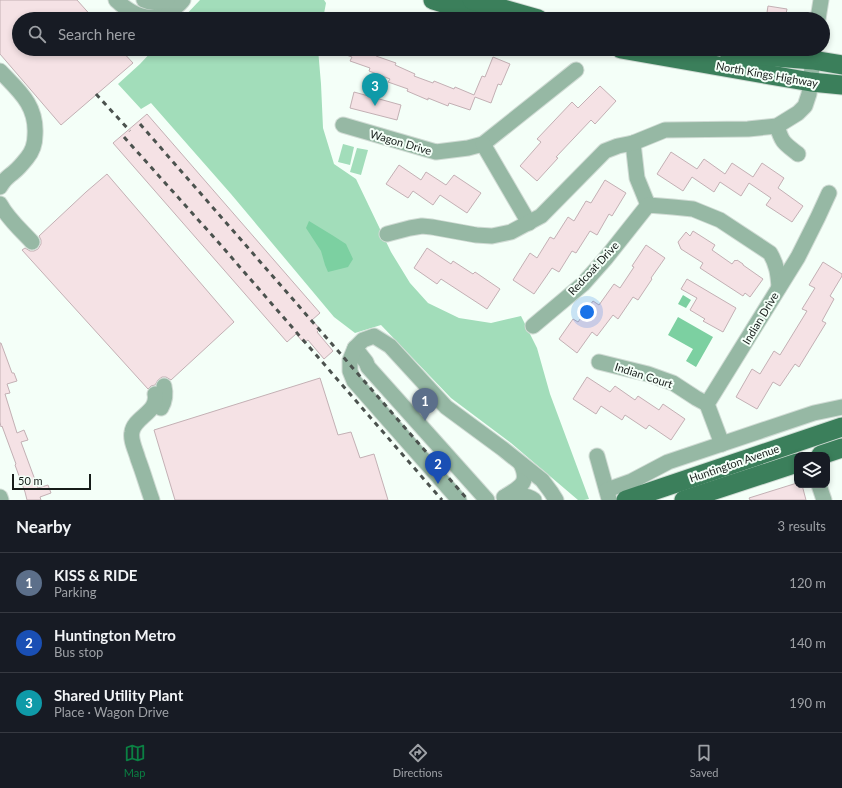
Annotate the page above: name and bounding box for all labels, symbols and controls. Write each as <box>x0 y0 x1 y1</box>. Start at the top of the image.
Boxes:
search box <box>12 12 830 56</box>
icon: search <box>26 23 48 45</box>
text: Search here <box>58 25 135 43</box>
street label: North Kings Highway <box>715 59 819 89</box>
pin: 3 <box>362 73 388 106</box>
street label: Wagon Drive <box>369 127 433 157</box>
street label: Redcoat Drive <box>565 238 621 297</box>
street label: Indian Drive <box>739 289 781 346</box>
your location <box>577 302 597 322</box>
street label: Indian Court <box>613 360 675 390</box>
pin: 1 <box>412 388 438 421</box>
street label: Huntington Avenue <box>687 441 781 484</box>
pin: 2 <box>425 451 451 484</box>
map controls <box>794 452 830 488</box>
button: layers <box>794 452 830 488</box>
scale bar <box>12 472 91 491</box>
text: 50 m <box>18 474 43 487</box>
text: Nearby <box>16 516 71 537</box>
text: 3 results <box>778 518 826 534</box>
text: KISS & RIDE <box>54 566 137 584</box>
text: 1 <box>25 575 33 591</box>
text: 120 m <box>789 575 826 591</box>
text: Parking <box>54 584 97 600</box>
text: Huntington Metro <box>54 626 176 644</box>
text: 2 <box>25 635 33 651</box>
text: 140 m <box>789 635 826 651</box>
text: Bus stop <box>54 644 103 660</box>
text: Shared Utility Plant <box>54 686 183 704</box>
text: 3 <box>25 695 33 711</box>
text: 190 m <box>789 695 826 711</box>
text: Place · Wagon Drive <box>54 704 169 720</box>
tab: Map <box>124 742 146 779</box>
tab: Directions <box>393 742 442 779</box>
tab: Saved <box>690 742 718 779</box>

